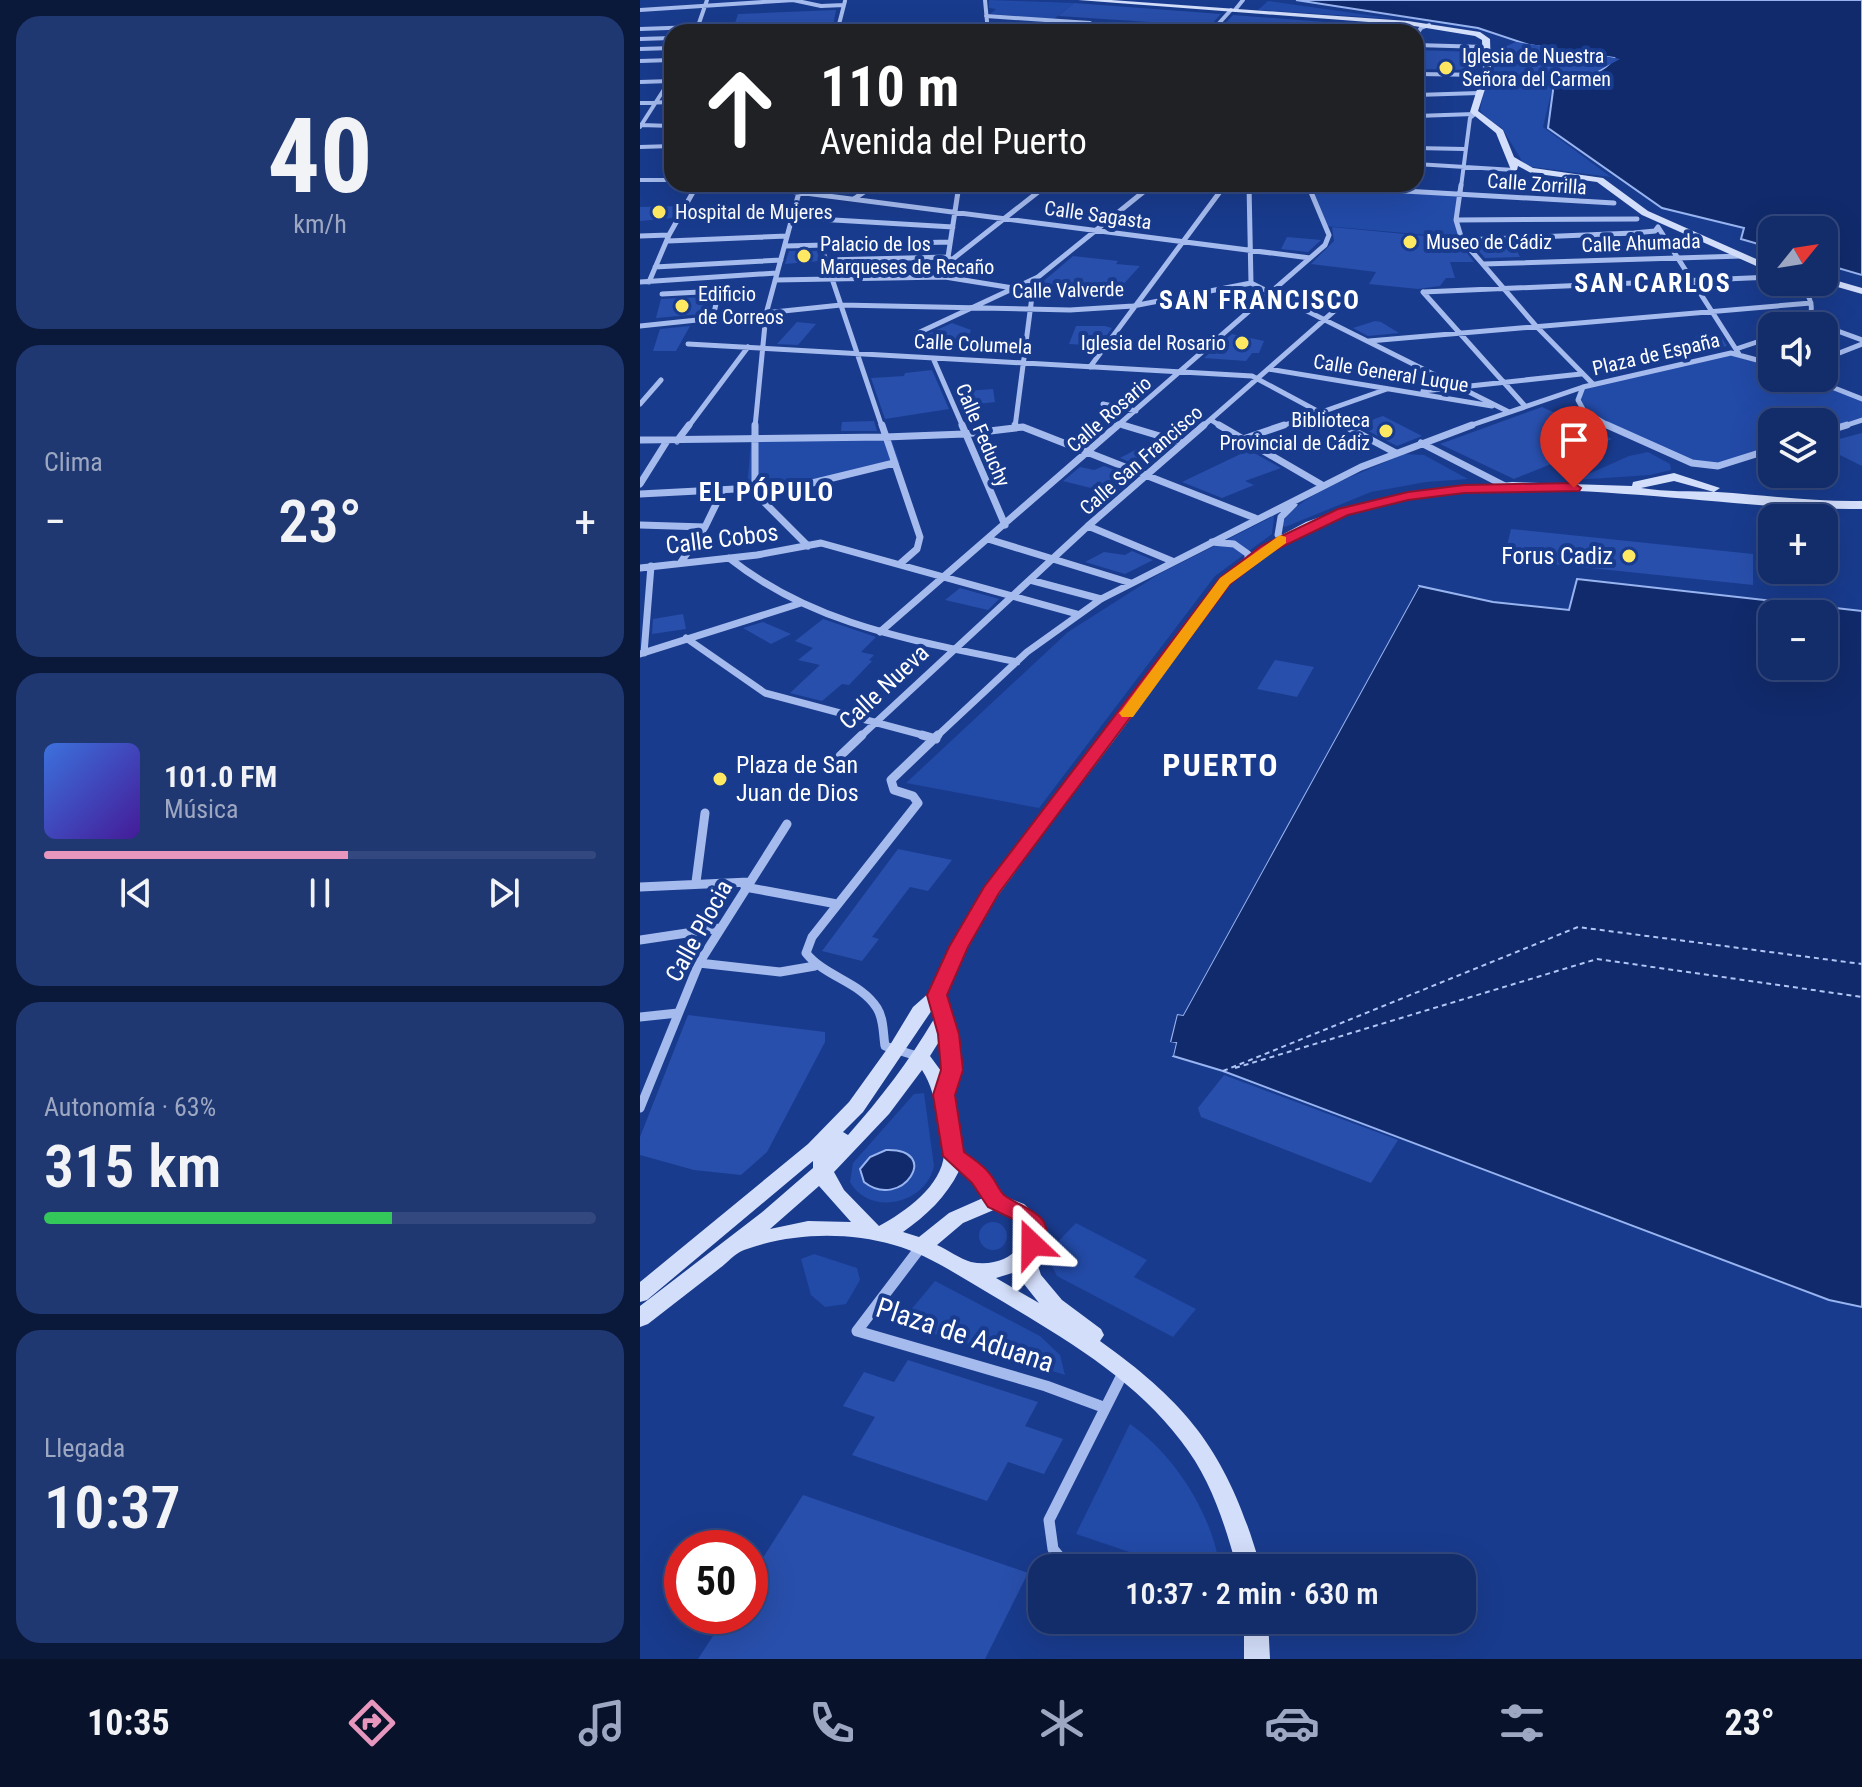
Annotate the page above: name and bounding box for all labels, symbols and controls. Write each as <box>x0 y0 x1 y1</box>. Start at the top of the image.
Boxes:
place label: Iglesia de Nuestra Señora del Carmen <box>1462 44 1611 91</box>
text: 110 m <box>820 54 959 120</box>
icon: ahead <box>688 56 792 160</box>
marker: Iglesia de Nuestra Señora del Carmen <box>1437 59 1455 77</box>
text: 40 <box>267 96 373 217</box>
text: Avenida del Puerto <box>820 121 1087 163</box>
street label: Calle Zorrilla <box>1486 169 1588 199</box>
street label: Calle Sagasta <box>1043 196 1153 234</box>
place label: Hospital de Mujeres <box>675 200 833 224</box>
marker: Hospital de Mujeres <box>650 203 668 221</box>
text: km/h <box>293 209 347 239</box>
north arrow <box>1758 216 1838 296</box>
map controls <box>1758 216 1838 680</box>
street label: Calle Ahumada <box>1581 229 1701 257</box>
place label: Museo de Cádiz <box>1426 230 1552 254</box>
place label: Palacio de los Marqueses de Recaño <box>820 232 994 279</box>
marker: Museo de Cádiz <box>1401 233 1419 251</box>
marker: Palacio de los Marqueses de Recaño <box>795 247 813 265</box>
district label: SAN CARLOS <box>1574 268 1732 298</box>
street label: Calle Valverde <box>1012 277 1124 303</box>
place label: Edificio de Correos <box>698 282 784 329</box>
district label: SAN FRANCISCO <box>1159 285 1361 315</box>
marker: Edificio de Correos <box>673 297 691 315</box>
button: sound <box>1758 312 1838 392</box>
street label: Plaza de España <box>1590 328 1722 380</box>
street label: Calle Columela <box>913 329 1033 359</box>
place label: Iglesia del Rosario <box>1081 331 1226 355</box>
marker: Iglesia del Rosario <box>1233 334 1251 352</box>
street label: Calle General Luque <box>1312 349 1470 397</box>
street label: Calle Rosario <box>1062 371 1156 457</box>
street label: Calle Feduchy <box>951 380 1015 490</box>
street label: Calle San Francisco <box>1075 400 1207 520</box>
pin <box>1540 406 1608 488</box>
place label: Biblioteca Provincial de Cádiz <box>1220 408 1370 455</box>
button: layers <box>1758 408 1838 488</box>
icon: arrive <box>1552 418 1596 462</box>
marker: Biblioteca Provincial de Cádiz <box>1377 422 1395 440</box>
text: Clima <box>44 447 103 477</box>
district label: EL PÓPULO <box>699 477 835 507</box>
text: 23° <box>278 486 362 557</box>
text: − <box>44 496 66 548</box>
text: + <box>574 496 596 548</box>
button: + <box>1758 504 1838 584</box>
street label: Calle Cobos <box>664 518 780 560</box>
place label: Forus Cadiz <box>1501 542 1613 570</box>
marker: Forus Cadiz <box>1620 547 1638 565</box>
button: − <box>1758 600 1838 680</box>
street label: Calle Nueva <box>833 639 935 735</box>
district label: PUERTO <box>1162 746 1280 784</box>
place label: Plaza de San Juan de Dios <box>736 751 859 807</box>
text: 101.0 FM <box>164 759 277 794</box>
marker: Plaza de San Juan de Dios <box>711 770 729 788</box>
text: Música <box>164 794 239 824</box>
icon: previous <box>114 871 158 915</box>
icon: pause <box>298 871 342 915</box>
icon: next <box>482 871 526 915</box>
street label: Calle Plocia <box>660 875 738 987</box>
text: Autonomía · 63% <box>44 1092 216 1122</box>
text: 315 km <box>44 1131 221 1202</box>
position arrow <box>990 1202 1074 1286</box>
street label: Plaza de Aduana <box>872 1291 1058 1379</box>
text: Llegada <box>44 1433 125 1463</box>
text: 10:37 <box>44 1472 181 1543</box>
speed limit sign: 50 <box>664 1530 768 1634</box>
text: 10:37 · 2 min · 630 m <box>1125 1576 1379 1611</box>
icon: directions <box>344 1695 400 1751</box>
icon: music <box>574 1695 630 1751</box>
icon: phone <box>804 1695 860 1751</box>
icon: climate <box>1034 1695 1090 1751</box>
icon: car <box>1264 1695 1320 1751</box>
icon: filters <box>1494 1695 1550 1751</box>
text: 10:35 <box>87 1702 170 1744</box>
text: 23° <box>1724 1702 1775 1744</box>

